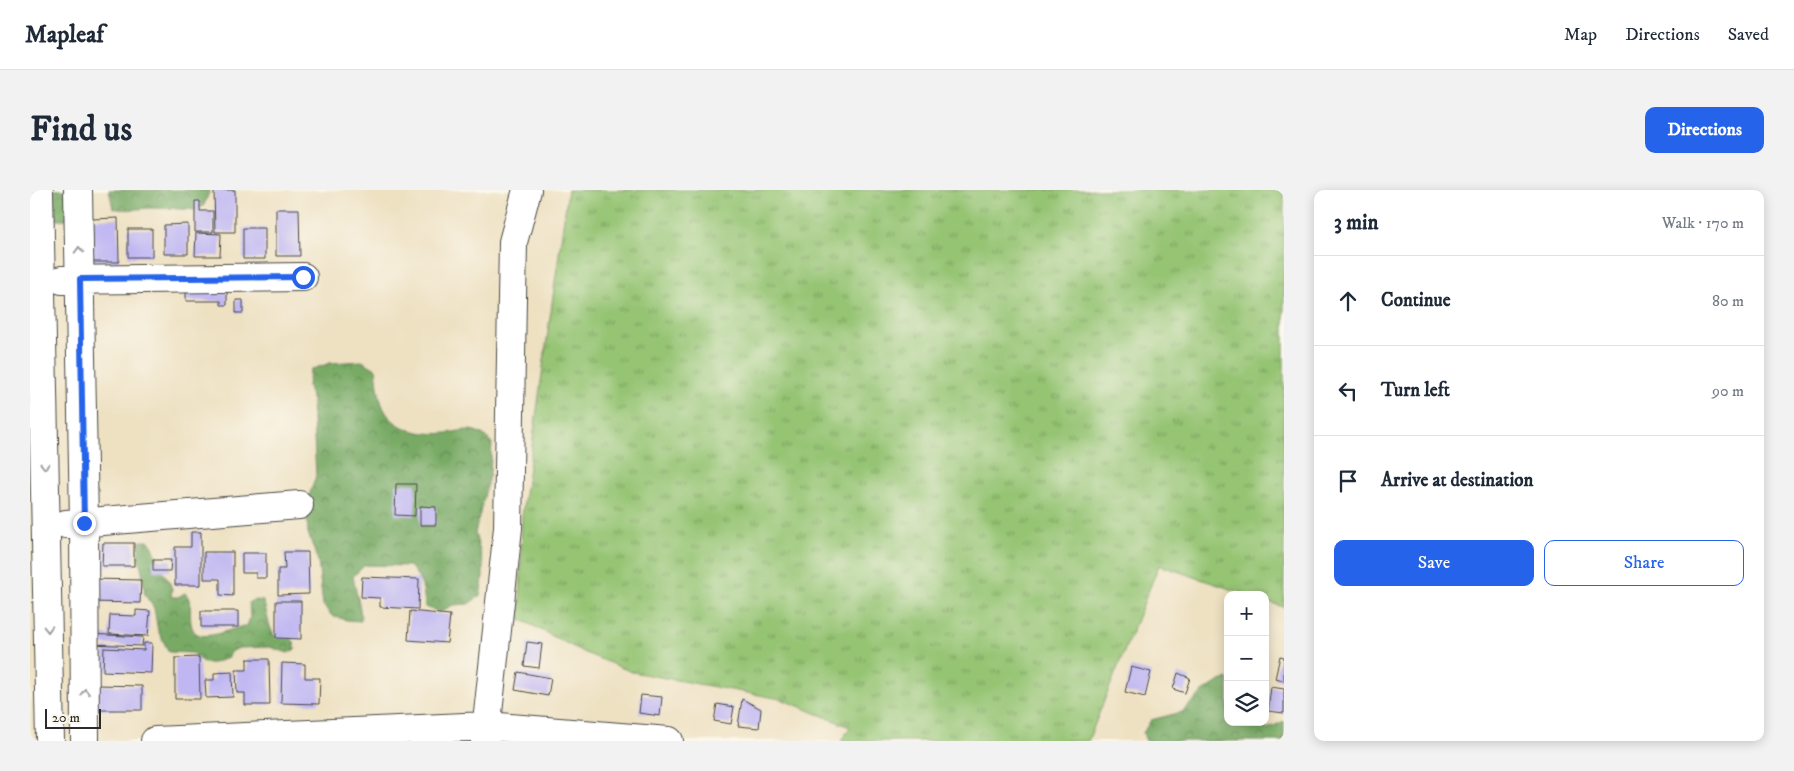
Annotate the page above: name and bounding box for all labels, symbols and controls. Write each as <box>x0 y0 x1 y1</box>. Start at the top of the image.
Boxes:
text: Mapleaf <box>25 20 104 50</box>
text: Map <box>1564 24 1597 46</box>
text: Directions <box>1625 24 1700 46</box>
text: Saved <box>1728 24 1769 46</box>
button: Directions <box>1645 107 1764 153</box>
text: Find us <box>30 108 132 152</box>
text: 3 min <box>1334 210 1379 236</box>
text: Walk · 170 m <box>1662 213 1744 233</box>
one-way arrow <box>74 246 84 254</box>
route start <box>292 266 315 289</box>
icon: ahead <box>1334 287 1362 315</box>
text: Continue <box>1381 289 1451 312</box>
text: 80 m <box>1712 291 1744 311</box>
icon: left <box>1334 377 1362 405</box>
text: Turn left <box>1381 379 1450 402</box>
text: 90 m <box>1712 381 1744 401</box>
one-way arrow <box>40 462 51 470</box>
icon: arrive <box>1334 467 1362 495</box>
text: Arrive at destination <box>1381 469 1533 492</box>
route end <box>73 512 96 535</box>
button: Save <box>1334 540 1534 586</box>
button: Share <box>1544 540 1744 586</box>
map controls <box>1224 591 1269 726</box>
button: + <box>1224 591 1269 636</box>
one-way arrow <box>43 625 53 633</box>
button: − <box>1224 636 1269 681</box>
button: layers <box>1224 681 1269 726</box>
one-way arrow <box>80 688 90 696</box>
scale bar <box>45 706 101 729</box>
text: 20 m <box>52 709 80 727</box>

